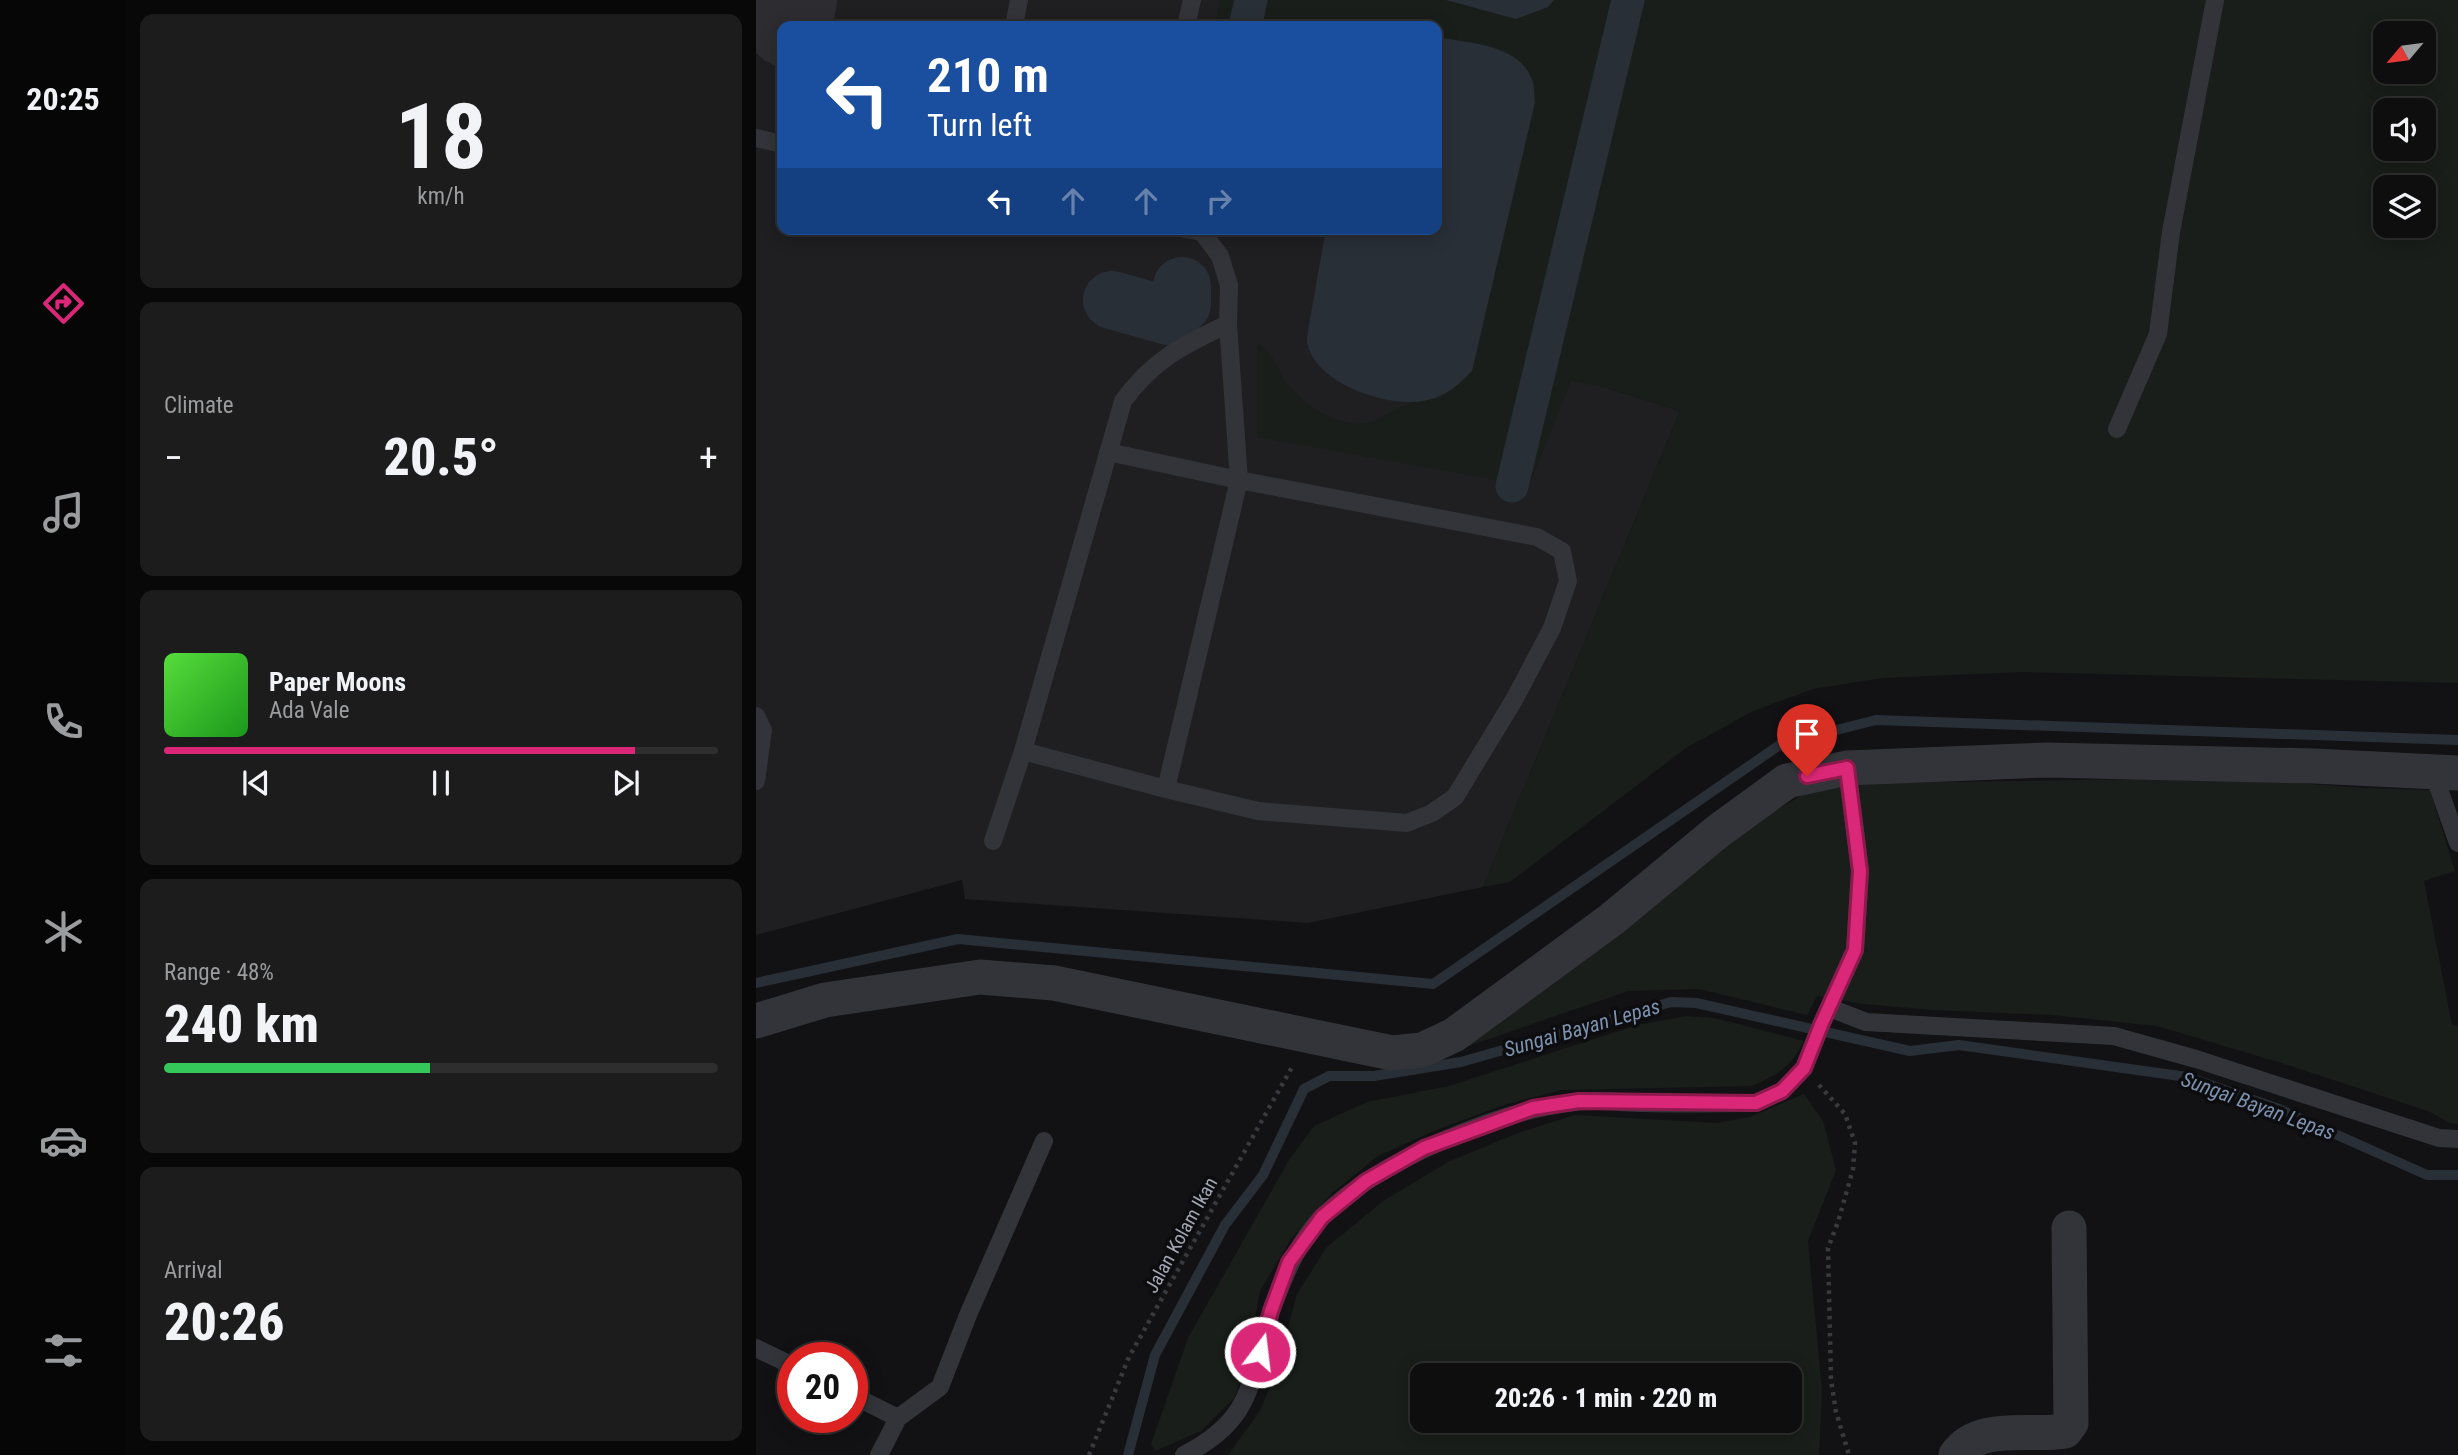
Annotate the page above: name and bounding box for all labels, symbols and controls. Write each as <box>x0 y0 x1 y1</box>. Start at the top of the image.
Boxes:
north arrow <box>2373 21 2436 84</box>
map controls <box>2373 21 2436 238</box>
text: 210 m <box>927 47 1049 104</box>
icon: left <box>812 49 903 140</box>
text: 20:25 <box>26 80 100 118</box>
text: 18 <box>395 84 487 190</box>
button: sound <box>2373 98 2436 161</box>
text: Turn left <box>927 106 1032 144</box>
button: layers <box>2373 175 2436 238</box>
icon: left <box>981 182 1019 220</box>
icon: ahead <box>1054 182 1092 220</box>
icon: ahead <box>1127 182 1165 220</box>
icon: right <box>1200 182 1238 220</box>
text: km/h <box>417 183 465 210</box>
icon: directions <box>39 279 88 328</box>
text: Climate <box>164 392 234 419</box>
text: 20.5° <box>383 427 499 488</box>
text: − <box>164 436 183 480</box>
text: + <box>699 436 718 480</box>
icon: music <box>39 488 88 537</box>
text: Paper Moons <box>269 667 406 697</box>
icon: phone <box>39 697 88 746</box>
text: Ada Vale <box>269 697 349 724</box>
pin <box>1777 704 1837 776</box>
icon: arrive <box>1788 715 1826 753</box>
icon: previous <box>237 764 275 802</box>
icon: pause <box>422 764 460 802</box>
icon: next <box>607 764 645 802</box>
icon: climate <box>39 907 88 956</box>
text: Range · 48% <box>164 959 274 986</box>
text: 240 km <box>164 994 319 1055</box>
water label: Sungai Bayan Lepas <box>1501 994 1663 1062</box>
water label: Sungai Bayan Lepas <box>2178 1067 2338 1145</box>
icon: car <box>39 1116 88 1165</box>
street label: Jalan Kolam Ikan <box>1140 1173 1222 1297</box>
text: Arrival <box>164 1257 223 1284</box>
text: 20:26 <box>164 1292 284 1353</box>
position arrow <box>1223 1315 1297 1389</box>
icon: filters <box>39 1326 88 1375</box>
speed limit sign: 20 <box>777 1342 868 1433</box>
text: 20:26 · 1 min · 220 m <box>1495 1383 1717 1413</box>

